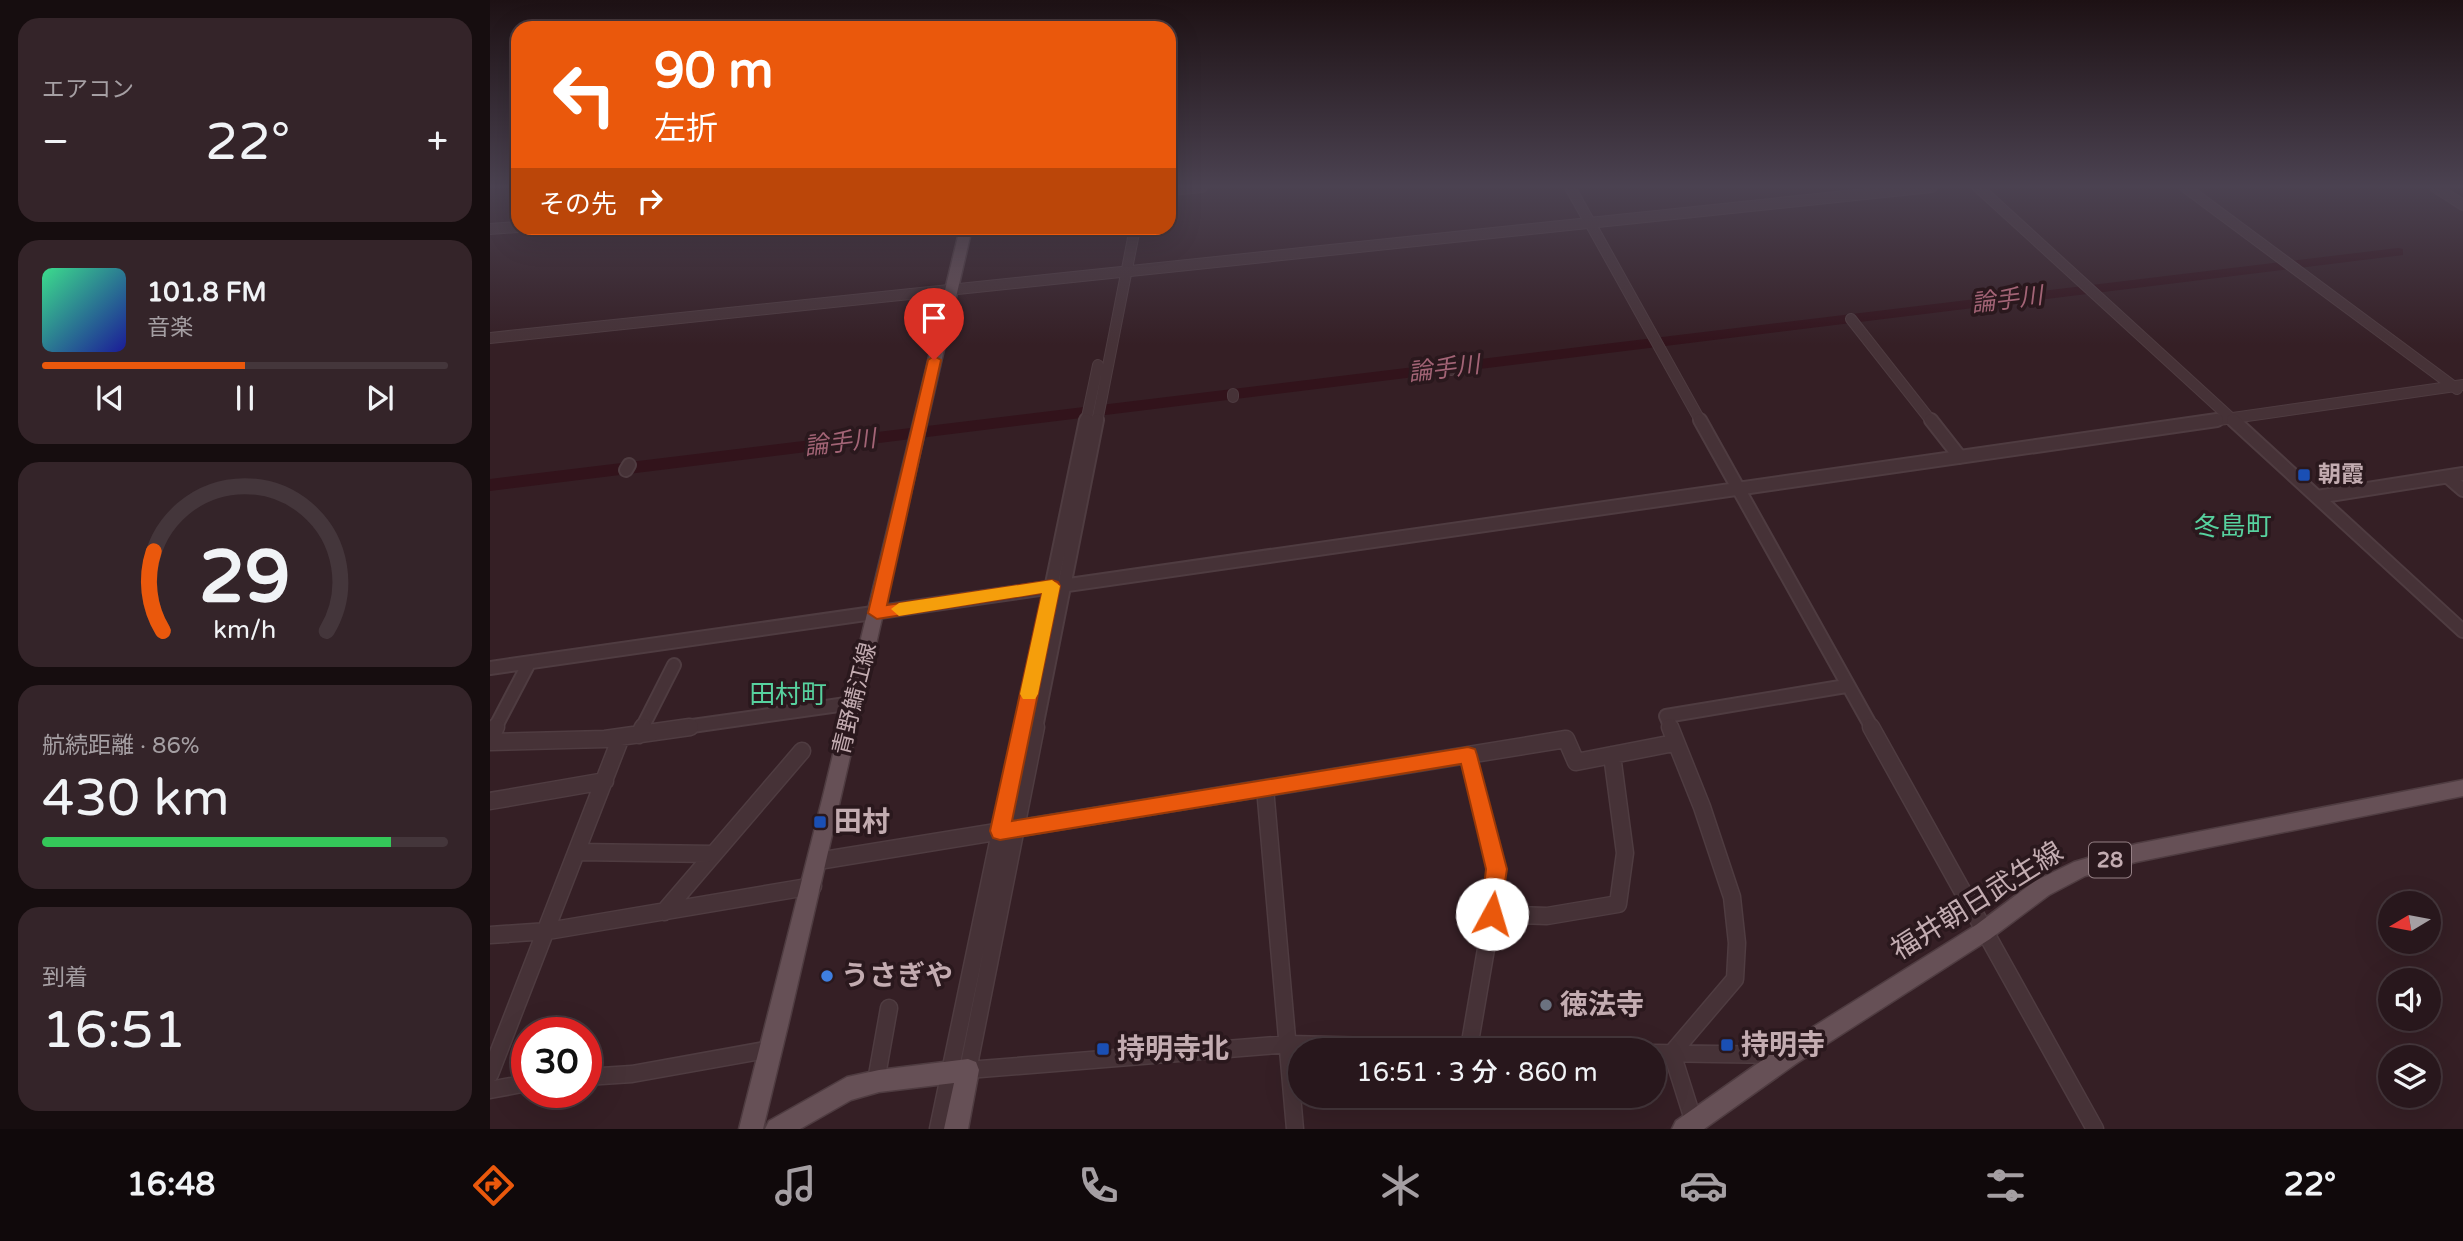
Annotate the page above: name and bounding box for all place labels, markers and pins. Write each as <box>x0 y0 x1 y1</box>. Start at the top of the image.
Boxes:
pin <box>904 288 964 360</box>
place label: 朝霞 <box>2318 461 2364 489</box>
marker: 朝霞 <box>2296 467 2312 483</box>
place label: 田村 <box>834 805 890 839</box>
marker: 田村 <box>812 814 828 830</box>
place label: うさぎや <box>841 959 953 993</box>
marker: うさぎや <box>819 968 835 984</box>
place label: 徳法寺 <box>1560 988 1644 1022</box>
marker: 徳法寺 <box>1538 997 1554 1013</box>
place label: 持明寺 <box>1741 1028 1825 1062</box>
place label: 持明寺北 <box>1117 1032 1229 1066</box>
marker: 持明寺 <box>1719 1037 1735 1053</box>
marker: 持明寺北 <box>1095 1041 1111 1057</box>

